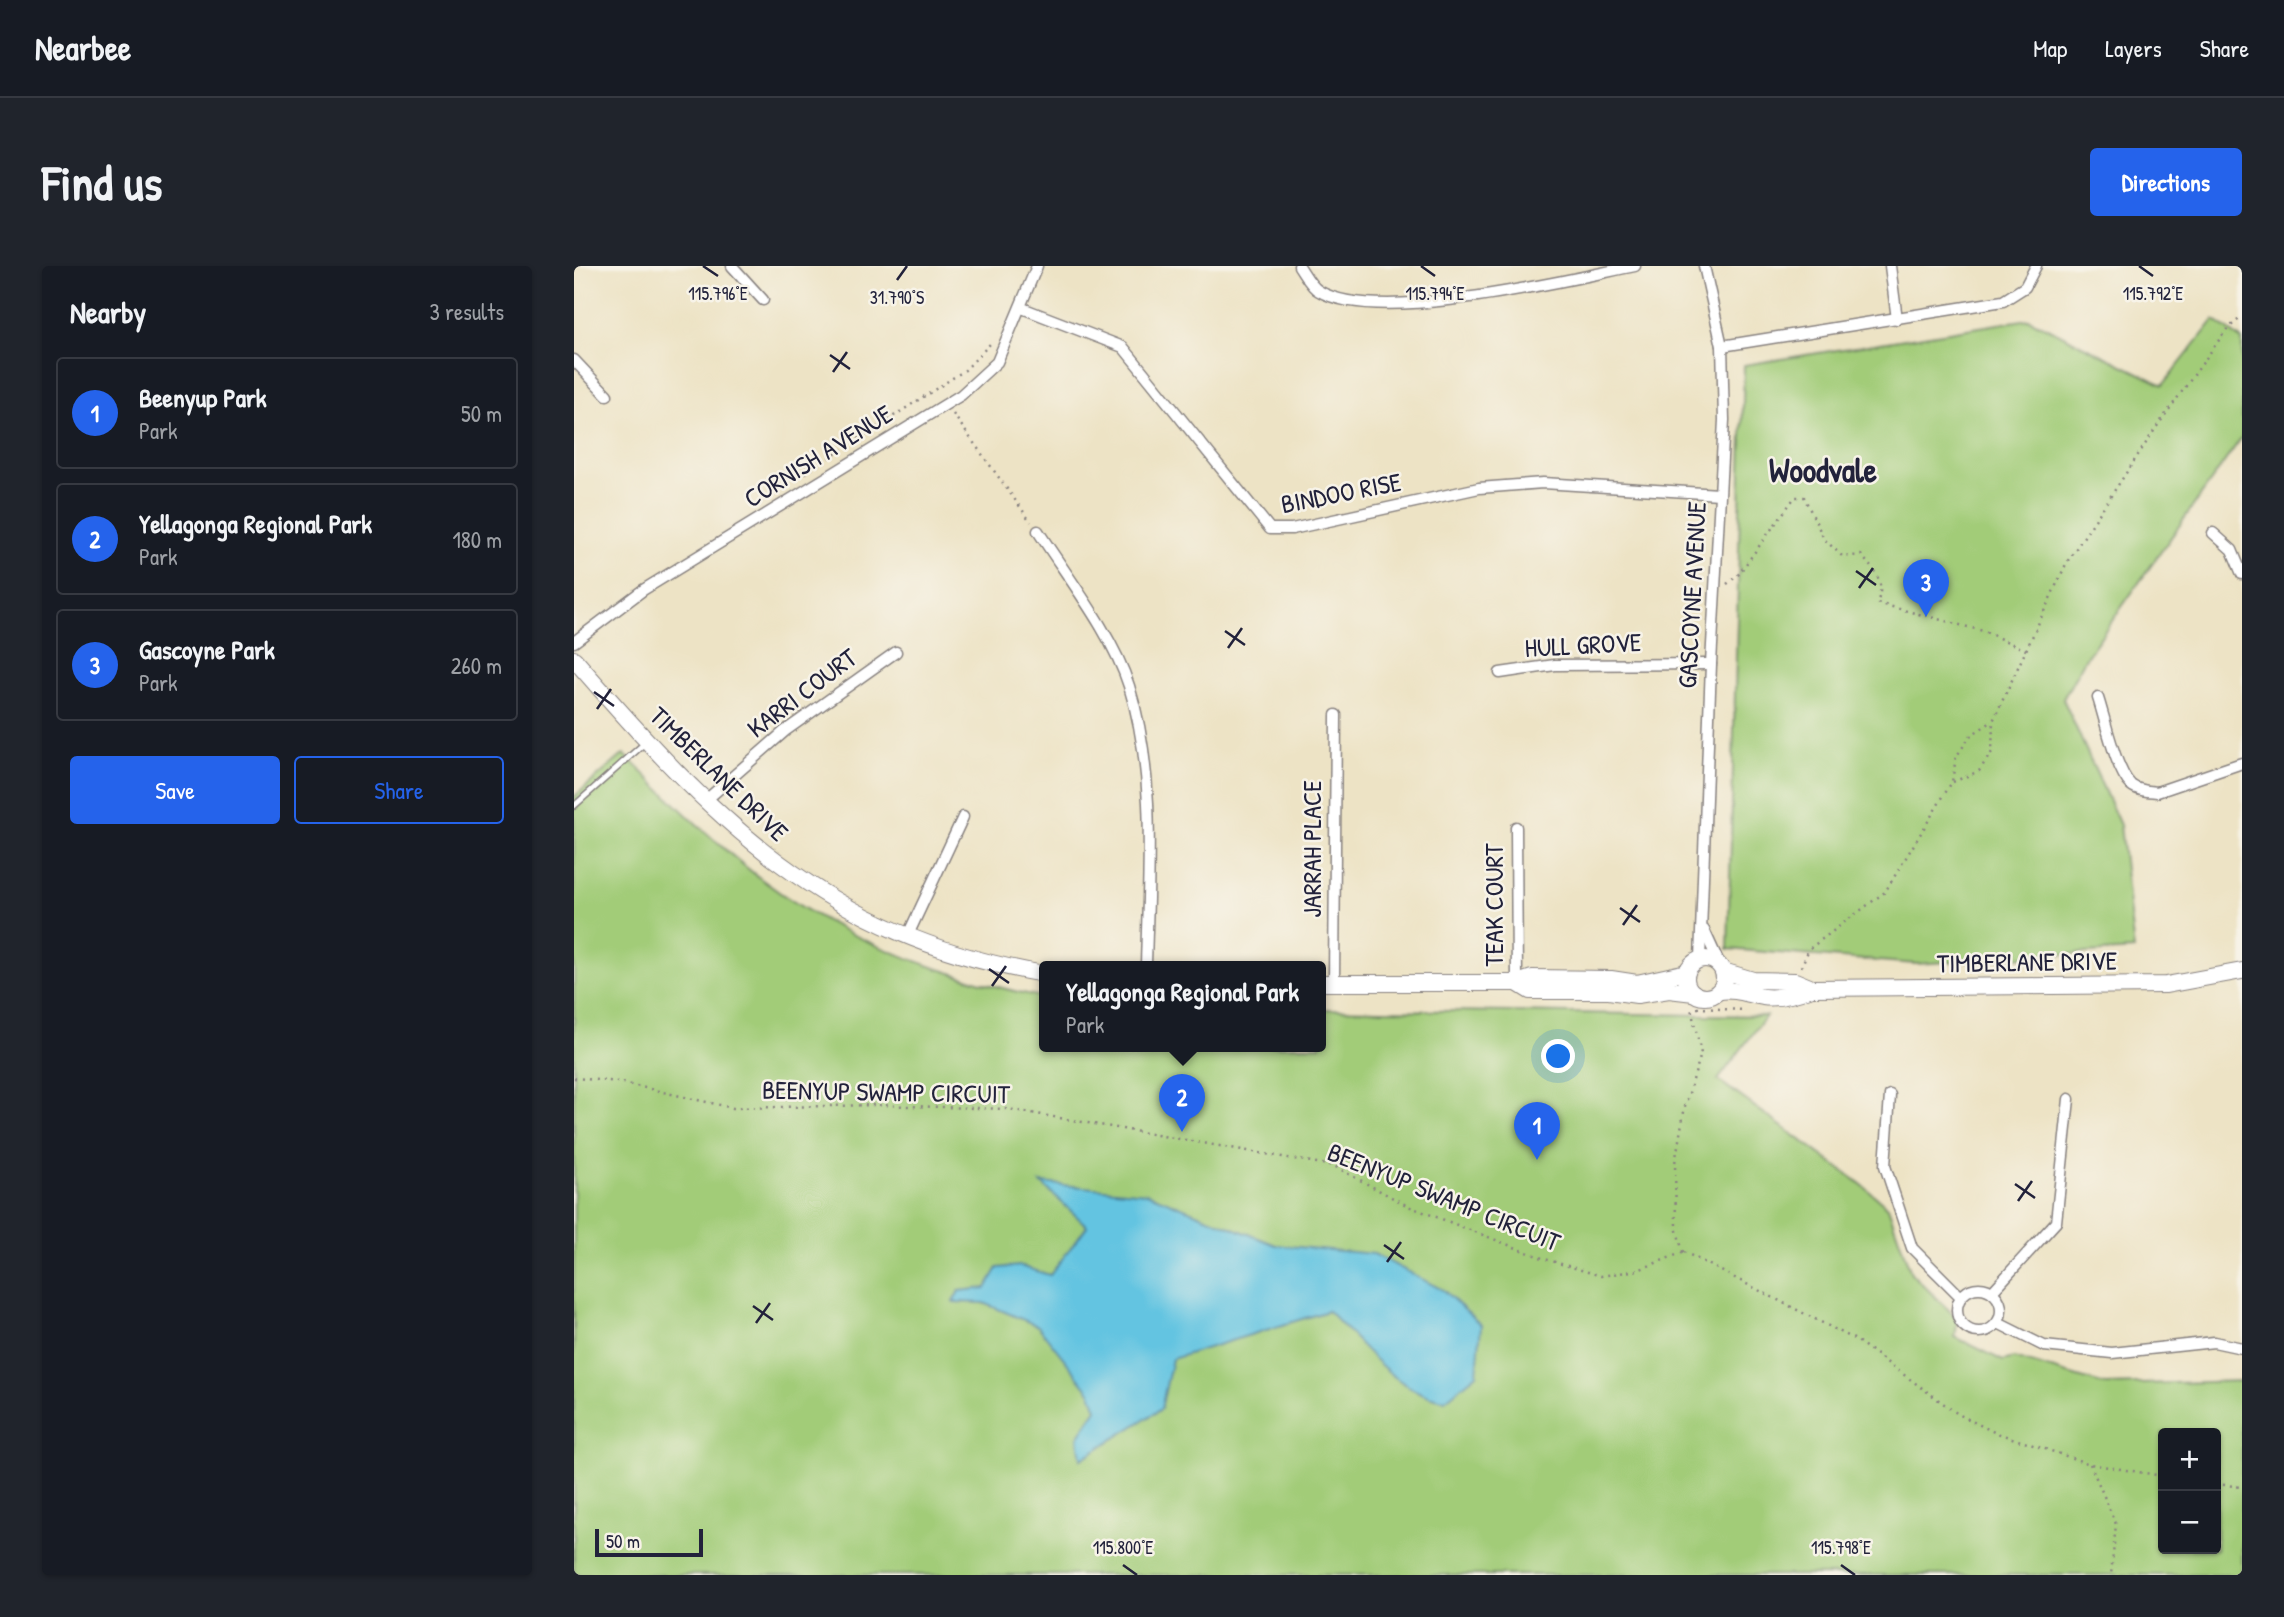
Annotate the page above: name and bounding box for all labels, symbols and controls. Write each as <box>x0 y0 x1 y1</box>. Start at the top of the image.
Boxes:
text: Nearbee <box>35 26 131 70</box>
text: Map <box>2033 32 2067 64</box>
text: Layers <box>2105 32 2162 64</box>
text: Share <box>2200 32 2249 64</box>
button: Directions <box>2090 148 2242 216</box>
text: Find us <box>42 149 162 215</box>
text: 115.796°E <box>688 281 748 306</box>
text: 115.794°E <box>1406 281 1465 306</box>
text: 115.792°E <box>2123 281 2183 306</box>
text: 31.790°S <box>870 285 924 310</box>
text: Nearby <box>70 292 146 332</box>
text: 3 results <box>429 296 504 327</box>
text: Beenyup Park <box>139 380 267 415</box>
street label: CORNISH AVENUE <box>737 396 899 515</box>
text: 1 <box>91 398 99 429</box>
text: 50 m <box>461 398 502 429</box>
text: Park <box>139 415 177 446</box>
district label: Woodvale <box>1769 448 1878 492</box>
street label: BINDOO RISE <box>1278 464 1404 521</box>
street label: GASCOYNE AVENUE <box>1669 500 1714 689</box>
text: Yellagonga Regional Park <box>139 506 372 541</box>
text: 2 <box>90 524 100 555</box>
text: 180 m <box>452 524 502 555</box>
text: Park <box>139 541 177 572</box>
pin: 3 <box>1903 559 1949 617</box>
street label: HULL GROVE <box>1524 624 1643 665</box>
text: Gascoyne Park <box>139 632 275 667</box>
street label: KARRI COURT <box>740 639 864 745</box>
text: 3 <box>90 650 100 681</box>
text: 260 m <box>451 650 502 681</box>
text: Park <box>139 667 177 698</box>
street label: TIMBERLANE DRIVE <box>642 698 797 849</box>
button: Save <box>70 756 280 824</box>
button: Share <box>294 756 504 824</box>
street label: JARRAH PLACE <box>1294 780 1329 918</box>
street label: TEAK COURT <box>1476 843 1511 966</box>
street label: TIMBERLANE DRIVE <box>1937 942 2118 981</box>
popup <box>1039 961 1326 1052</box>
text: Yellagonga Regional Park <box>1066 974 1299 1009</box>
text: Park <box>1066 1009 1104 1040</box>
your location <box>1541 1039 1575 1073</box>
street label: BEENYUP SWAMP CIRCUIT <box>762 1072 1011 1111</box>
pin: 2 <box>1159 1074 1205 1132</box>
pin: 1 <box>1514 1102 1560 1160</box>
street label: BEENYUP SWAMP CIRCUIT <box>1323 1134 1566 1259</box>
map controls <box>2158 1428 2221 1554</box>
button: + <box>2158 1428 2221 1491</box>
button: − <box>2158 1491 2221 1554</box>
scale bar <box>595 1526 704 1558</box>
text: 50 m <box>606 1528 640 1554</box>
text: 115.800°E <box>1093 1535 1153 1560</box>
text: 115.798°E <box>1811 1535 1871 1560</box>

